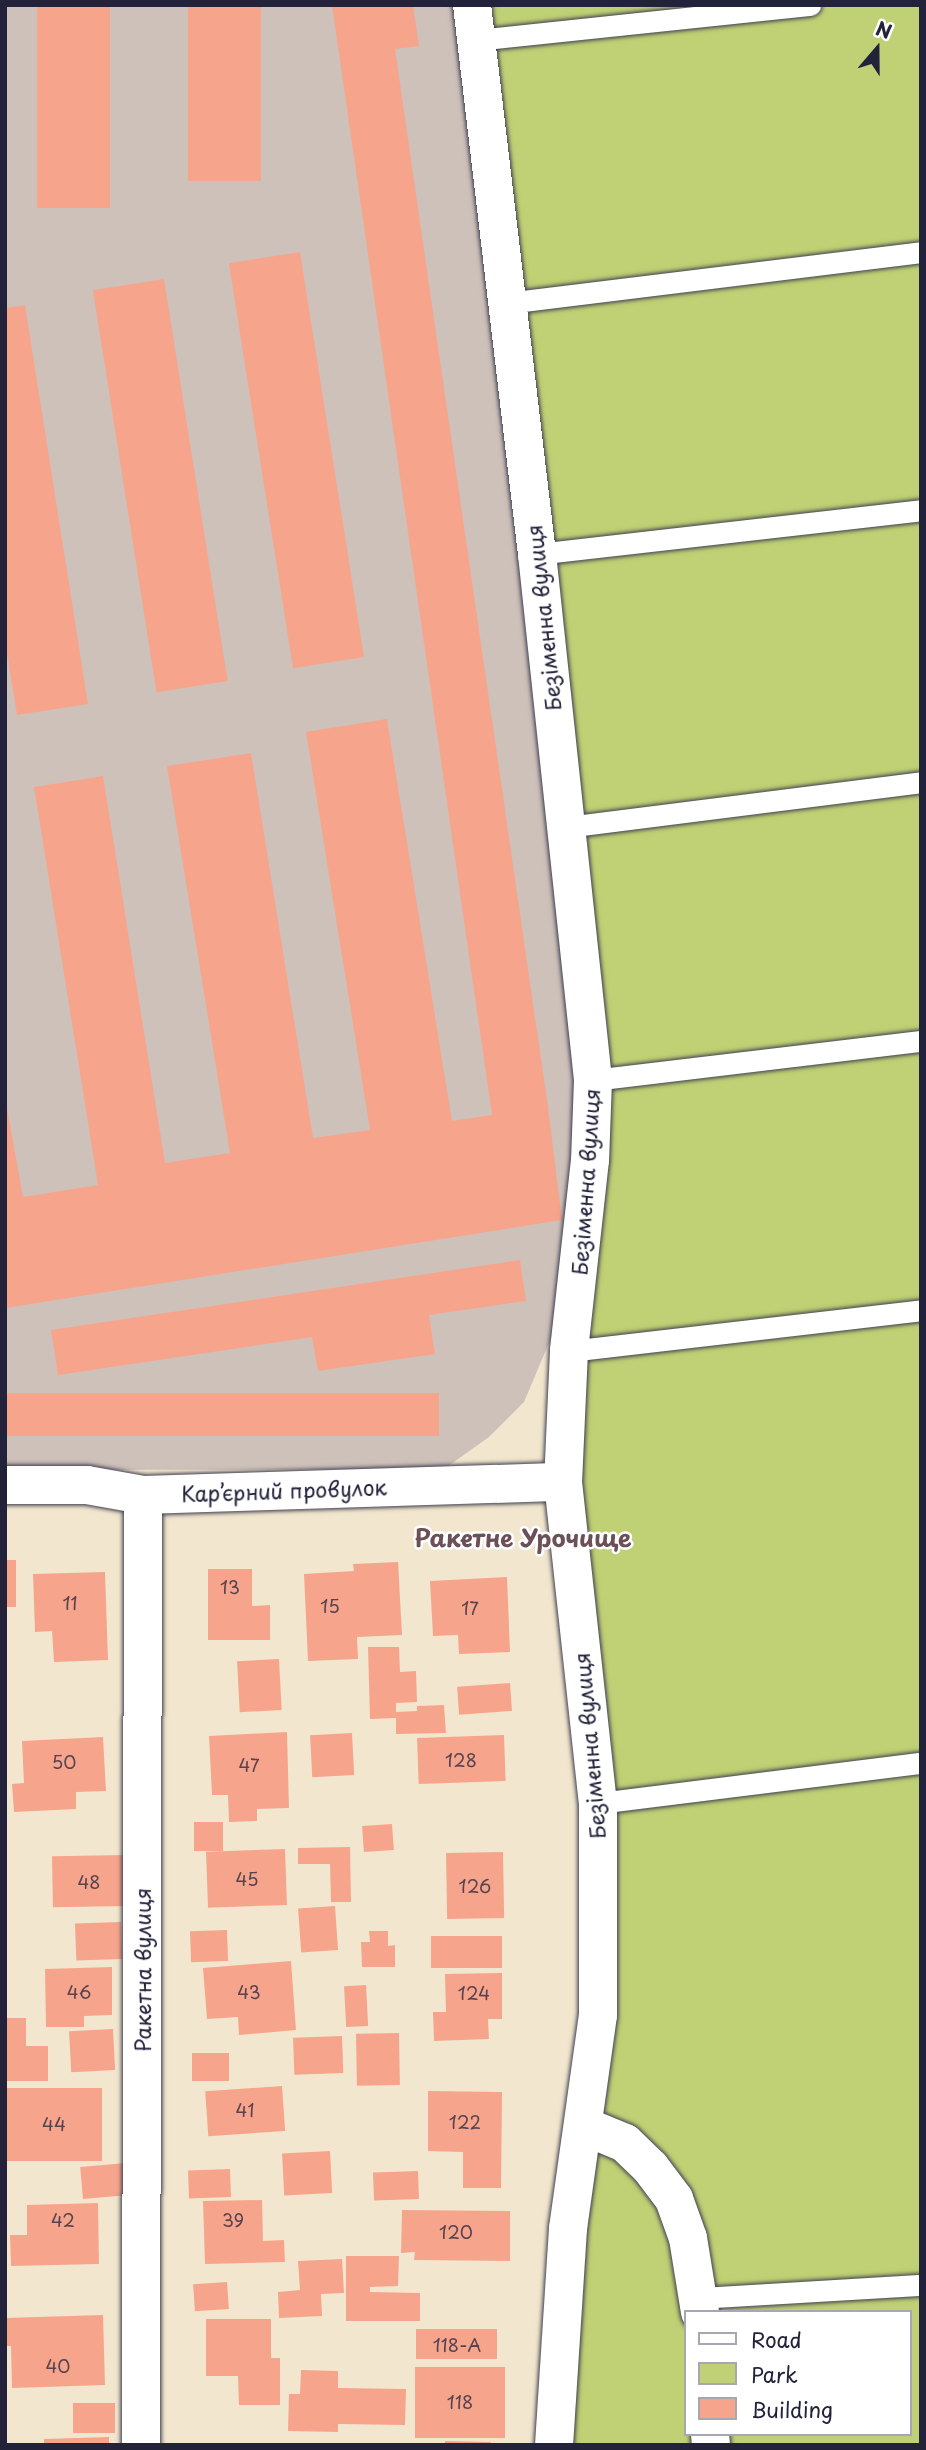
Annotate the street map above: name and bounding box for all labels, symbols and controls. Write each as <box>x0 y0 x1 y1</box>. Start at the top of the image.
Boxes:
north arrow <box>842 14 912 84</box>
text: N <box>872 14 896 45</box>
street label: Безіменна вулиця <box>521 523 565 713</box>
street label: Безіменна вулиця <box>566 1087 604 1277</box>
street label: Карʼєрний провулок <box>181 1474 387 1506</box>
district label: Ракетне Урочище <box>414 1524 632 1552</box>
house number: 13 <box>220 1576 240 1598</box>
house number: 11 <box>62 1592 78 1614</box>
house number: 15 <box>320 1595 340 1617</box>
house number: 17 <box>461 1597 479 1619</box>
street label: Безіменна вулиця <box>568 1651 610 1841</box>
house number: 128 <box>445 1749 477 1771</box>
house number: 50 <box>52 1751 76 1773</box>
house number: 47 <box>238 1754 260 1776</box>
house number: 45 <box>236 1868 258 1890</box>
house number: 48 <box>77 1871 101 1893</box>
house number: 126 <box>459 1875 491 1897</box>
street label: Ракетна вулиця <box>129 1887 155 2053</box>
house number: 46 <box>67 1981 91 2003</box>
house number: 43 <box>237 1981 261 2003</box>
house number: 124 <box>458 1982 490 2004</box>
house number: 41 <box>236 2099 254 2121</box>
house number: 122 <box>449 2111 481 2133</box>
house number: 44 <box>42 2113 66 2135</box>
house number: 42 <box>51 2209 75 2231</box>
house number: 39 <box>222 2209 244 2231</box>
house number: 120 <box>439 2221 473 2243</box>
legend <box>684 2310 912 2436</box>
text: Road <box>751 2323 802 2355</box>
house number: 118-А <box>433 2334 481 2356</box>
house number: 40 <box>45 2355 71 2377</box>
text: Park <box>751 2358 798 2390</box>
house number: 118 <box>447 2391 473 2413</box>
text: Building <box>751 2393 833 2425</box>

